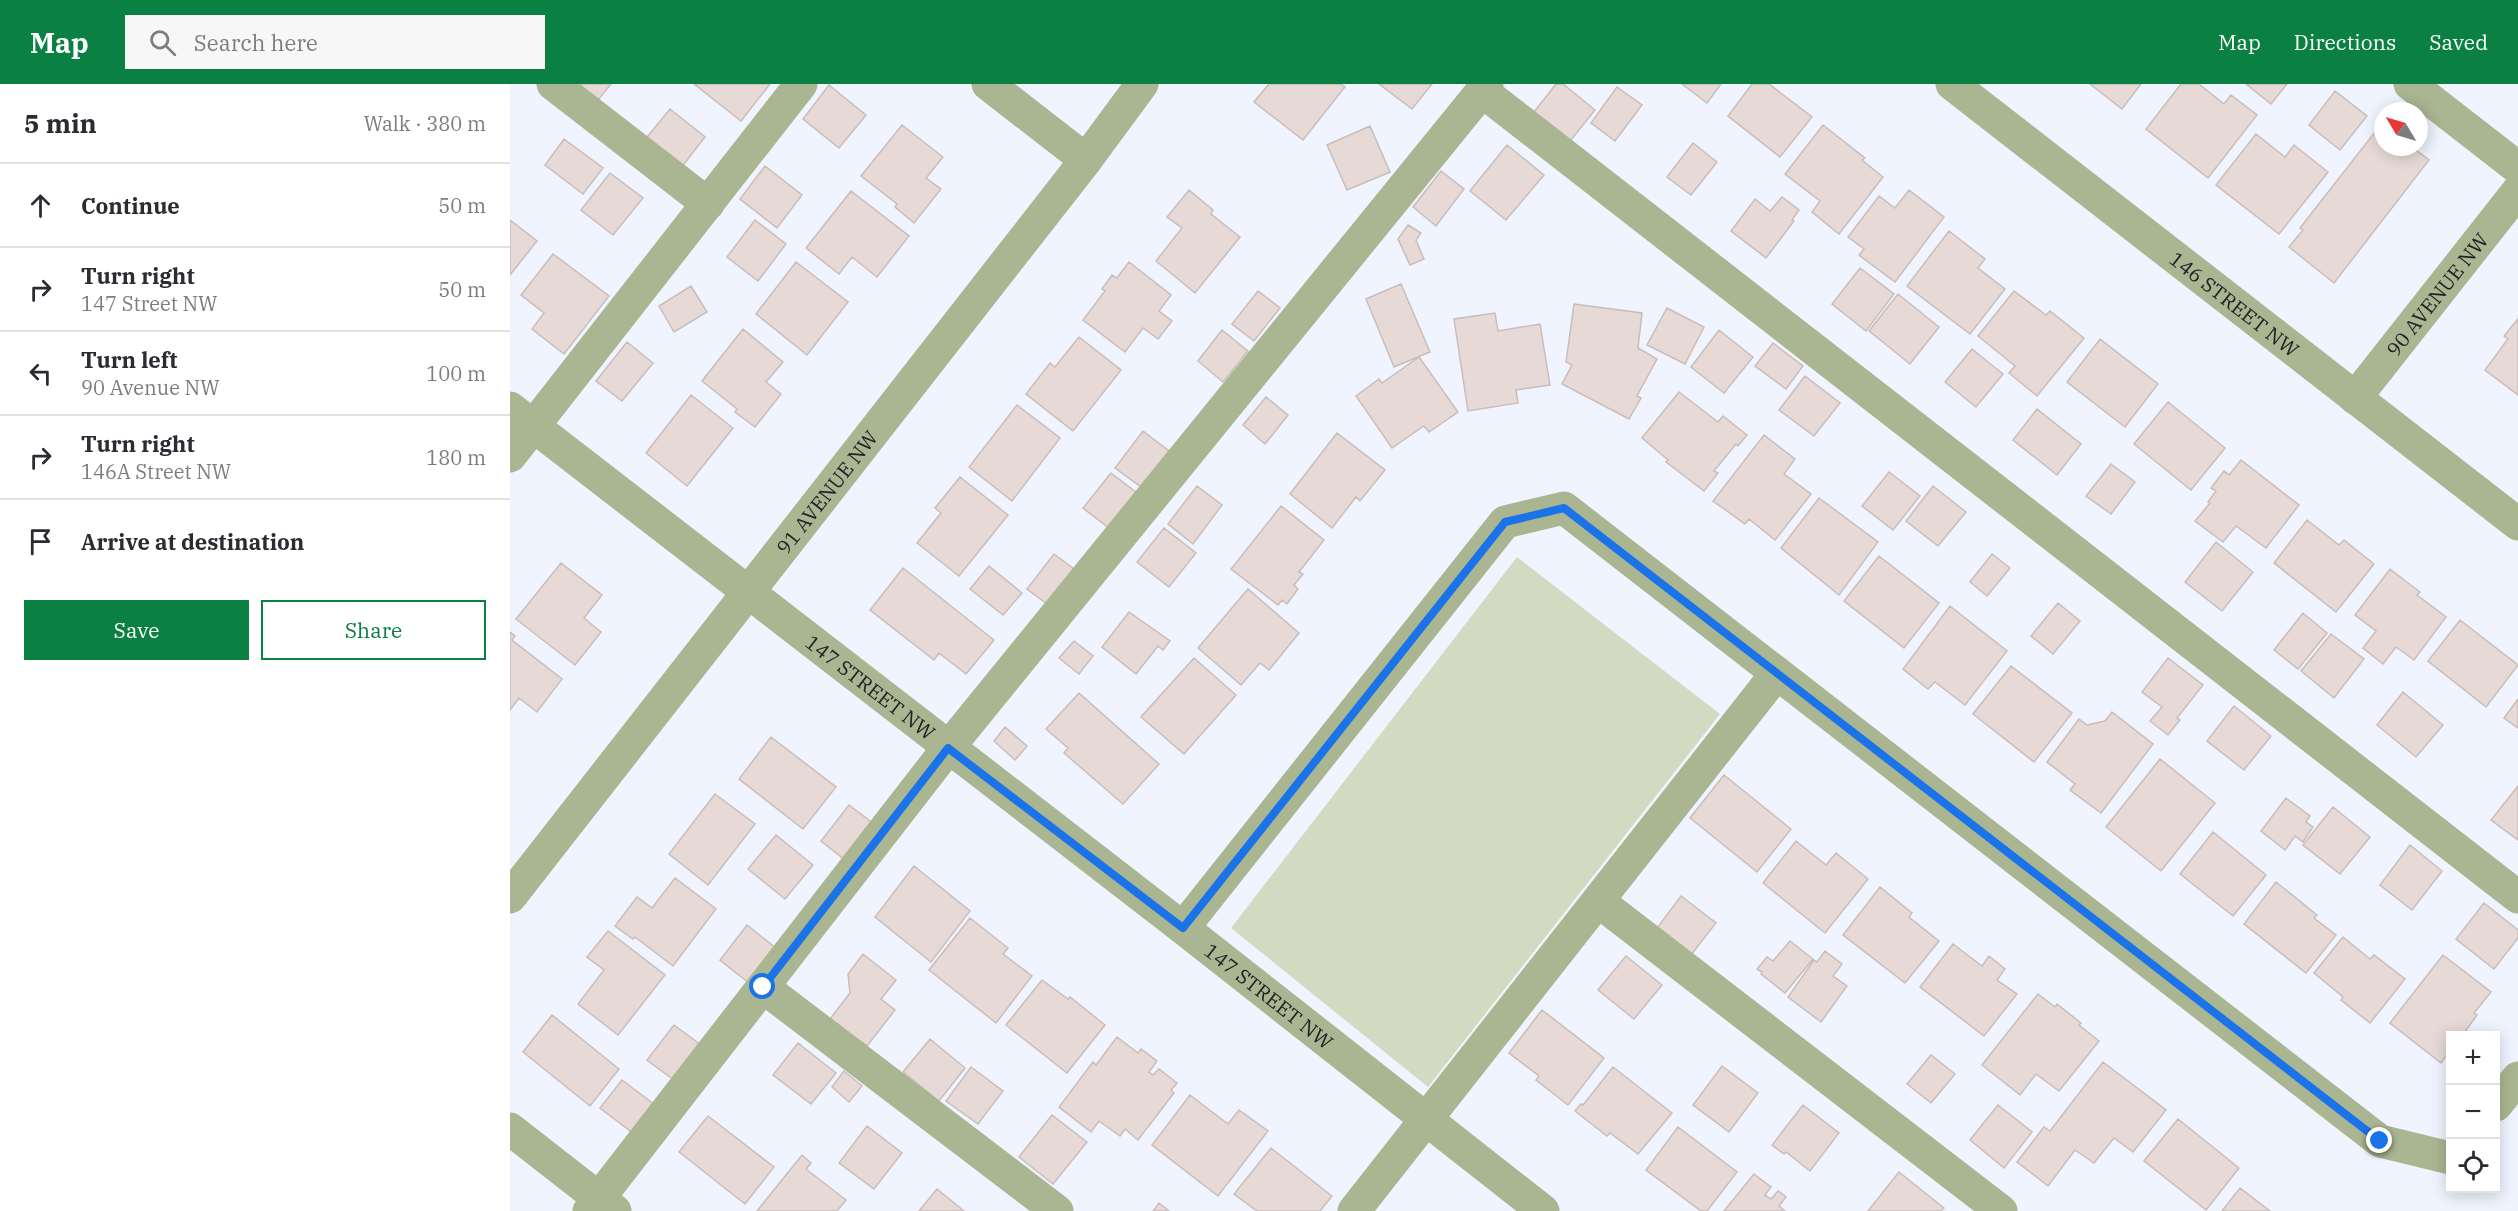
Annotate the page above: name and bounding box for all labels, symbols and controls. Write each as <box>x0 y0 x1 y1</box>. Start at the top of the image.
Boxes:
search box <box>125 15 545 69</box>
text: Map <box>30 24 89 61</box>
icon: search <box>146 26 179 59</box>
text: Search here <box>194 28 318 57</box>
text: Map <box>2218 28 2261 56</box>
text: Directions <box>2294 28 2396 56</box>
text: Saved <box>2429 28 2488 56</box>
north arrow <box>2374 102 2428 156</box>
text: 5 min <box>24 106 97 140</box>
text: Walk · 380 m <box>364 110 486 137</box>
icon: ahead <box>24 189 57 222</box>
text: Continue <box>81 191 180 220</box>
text: 50 m <box>438 192 486 219</box>
street label: 90 AVENUE NW <box>2380 227 2494 362</box>
street label: 146 STREET NW <box>2164 245 2305 363</box>
text: Turn right <box>81 261 195 290</box>
icon: right <box>24 273 57 306</box>
text: 50 m <box>438 276 486 303</box>
text: 147 Street NW <box>81 290 217 317</box>
text: Turn left <box>81 345 177 374</box>
icon: left <box>24 357 57 390</box>
text: 100 m <box>426 360 486 387</box>
text: 90 Avenue NW <box>81 374 220 401</box>
street label: 91 AVENUE NW <box>770 425 883 559</box>
text: Turn right <box>81 429 195 458</box>
icon: right <box>24 441 57 474</box>
text: 180 m <box>426 444 486 471</box>
text: 146A Street NW <box>81 458 231 485</box>
icon: arrive <box>24 525 57 558</box>
text: Arrive at destination <box>81 527 304 556</box>
button: Save <box>24 600 249 660</box>
button: Share <box>261 600 486 660</box>
street label: 147 STREET NW <box>800 628 941 745</box>
street label: 147 STREET NW <box>1199 937 1339 1055</box>
route start <box>749 973 775 999</box>
map controls <box>2446 1031 2500 1193</box>
button: + <box>2446 1031 2500 1085</box>
button: − <box>2446 1085 2500 1139</box>
route end <box>2366 1127 2392 1153</box>
button: locate <box>2446 1139 2500 1193</box>

